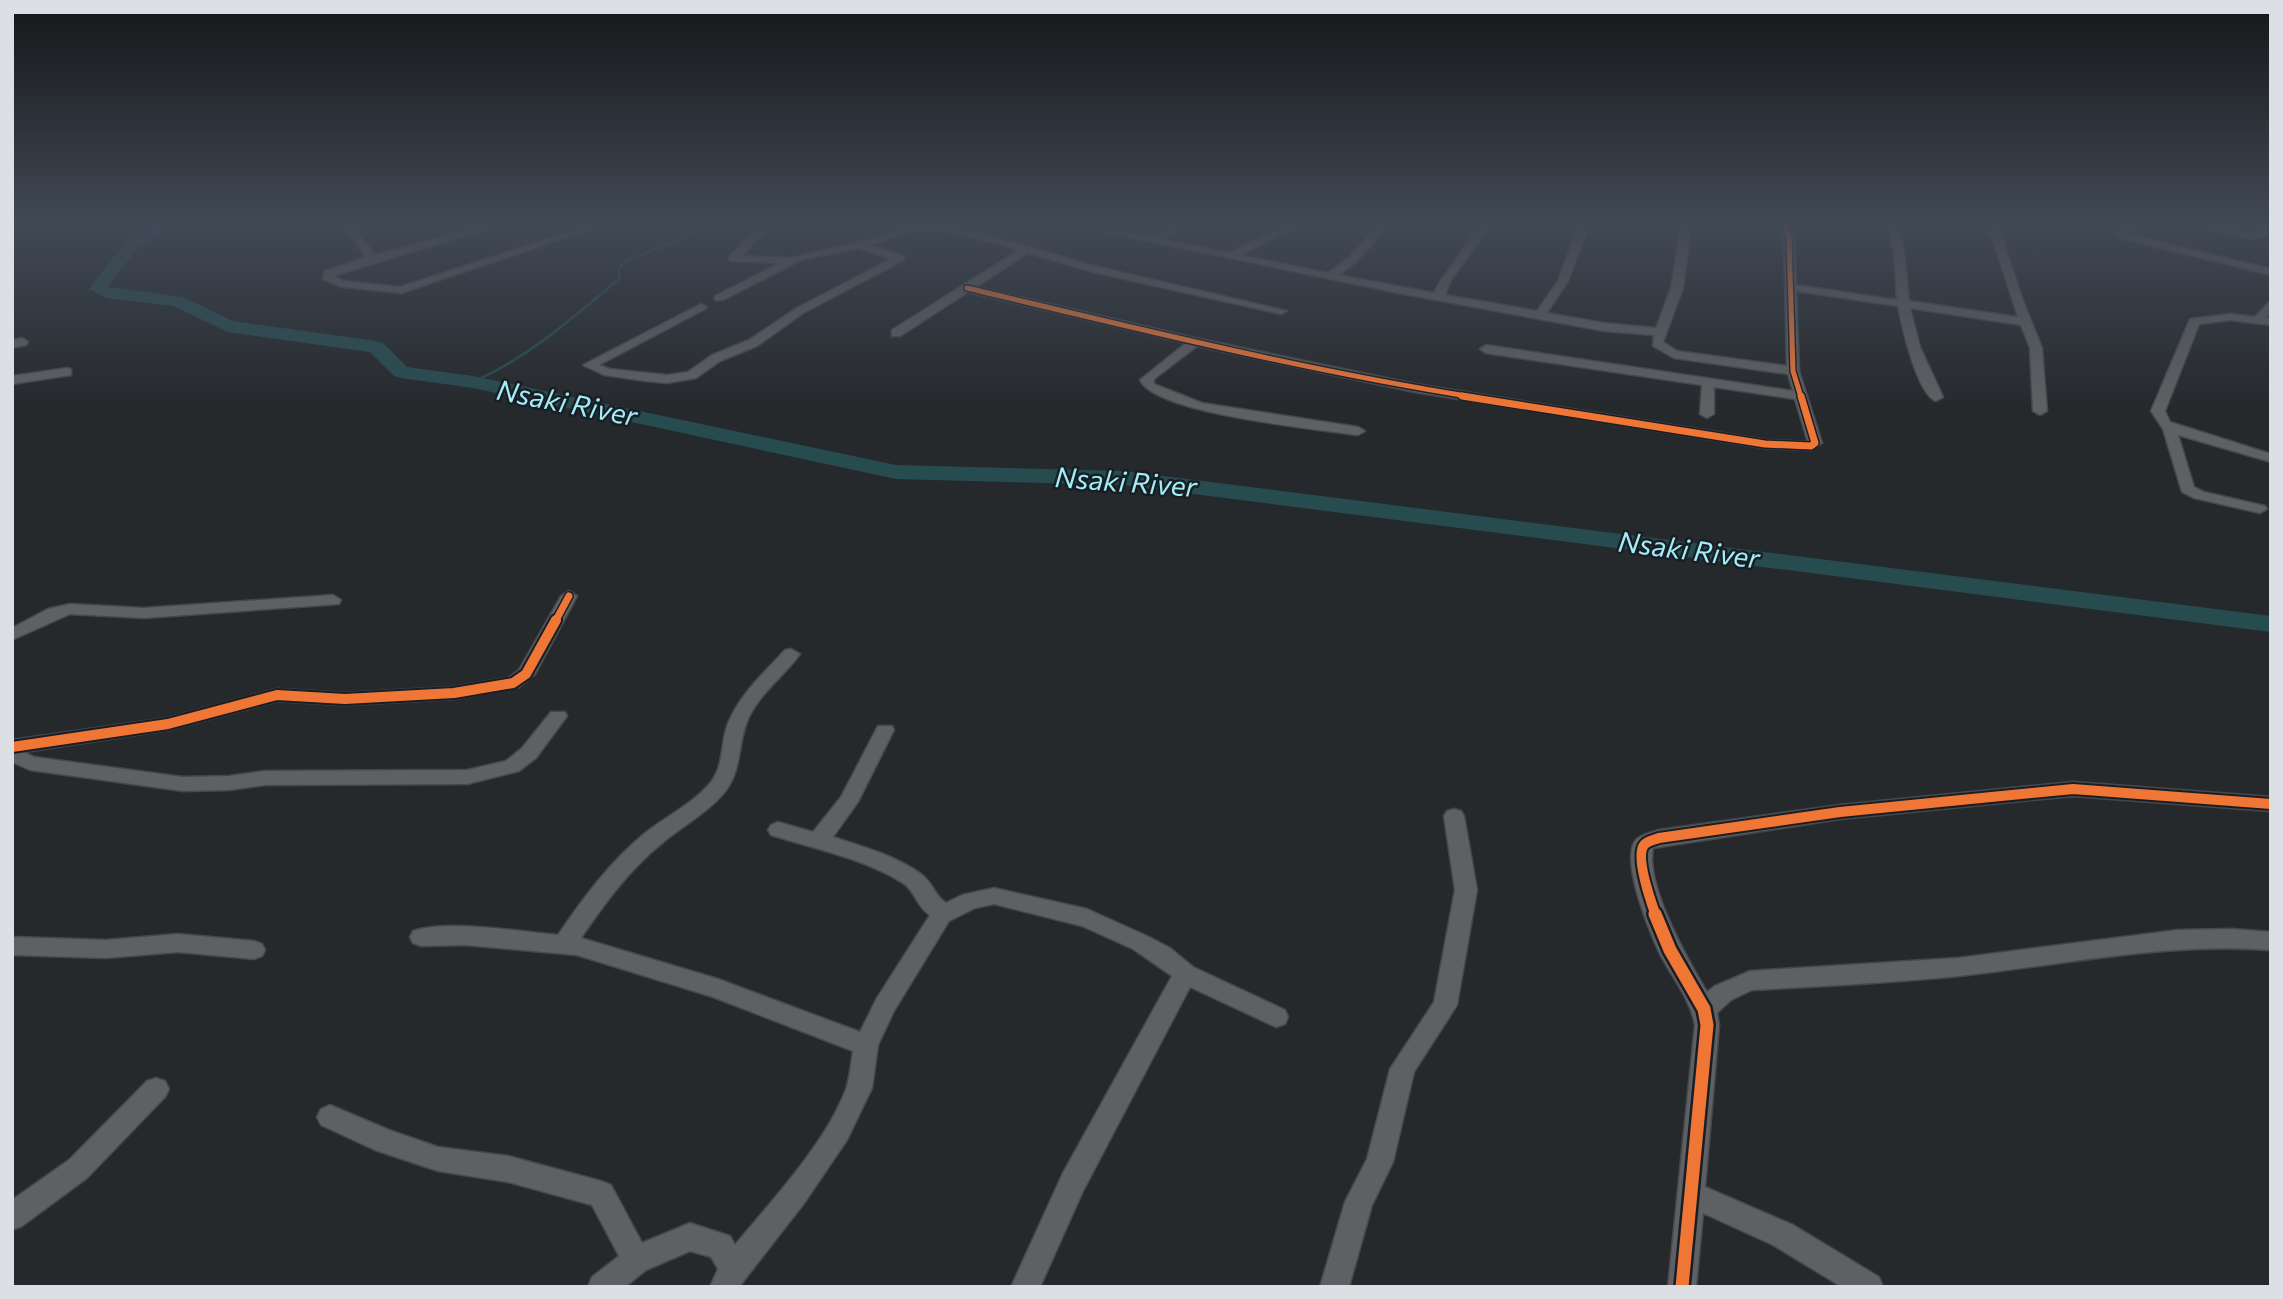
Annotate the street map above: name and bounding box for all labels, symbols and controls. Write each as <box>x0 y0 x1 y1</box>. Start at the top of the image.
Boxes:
water label: Nsaki River <box>494 372 641 432</box>
water label: Nsaki River <box>1054 459 1199 503</box>
water label: Nsaki River <box>1616 523 1763 575</box>

